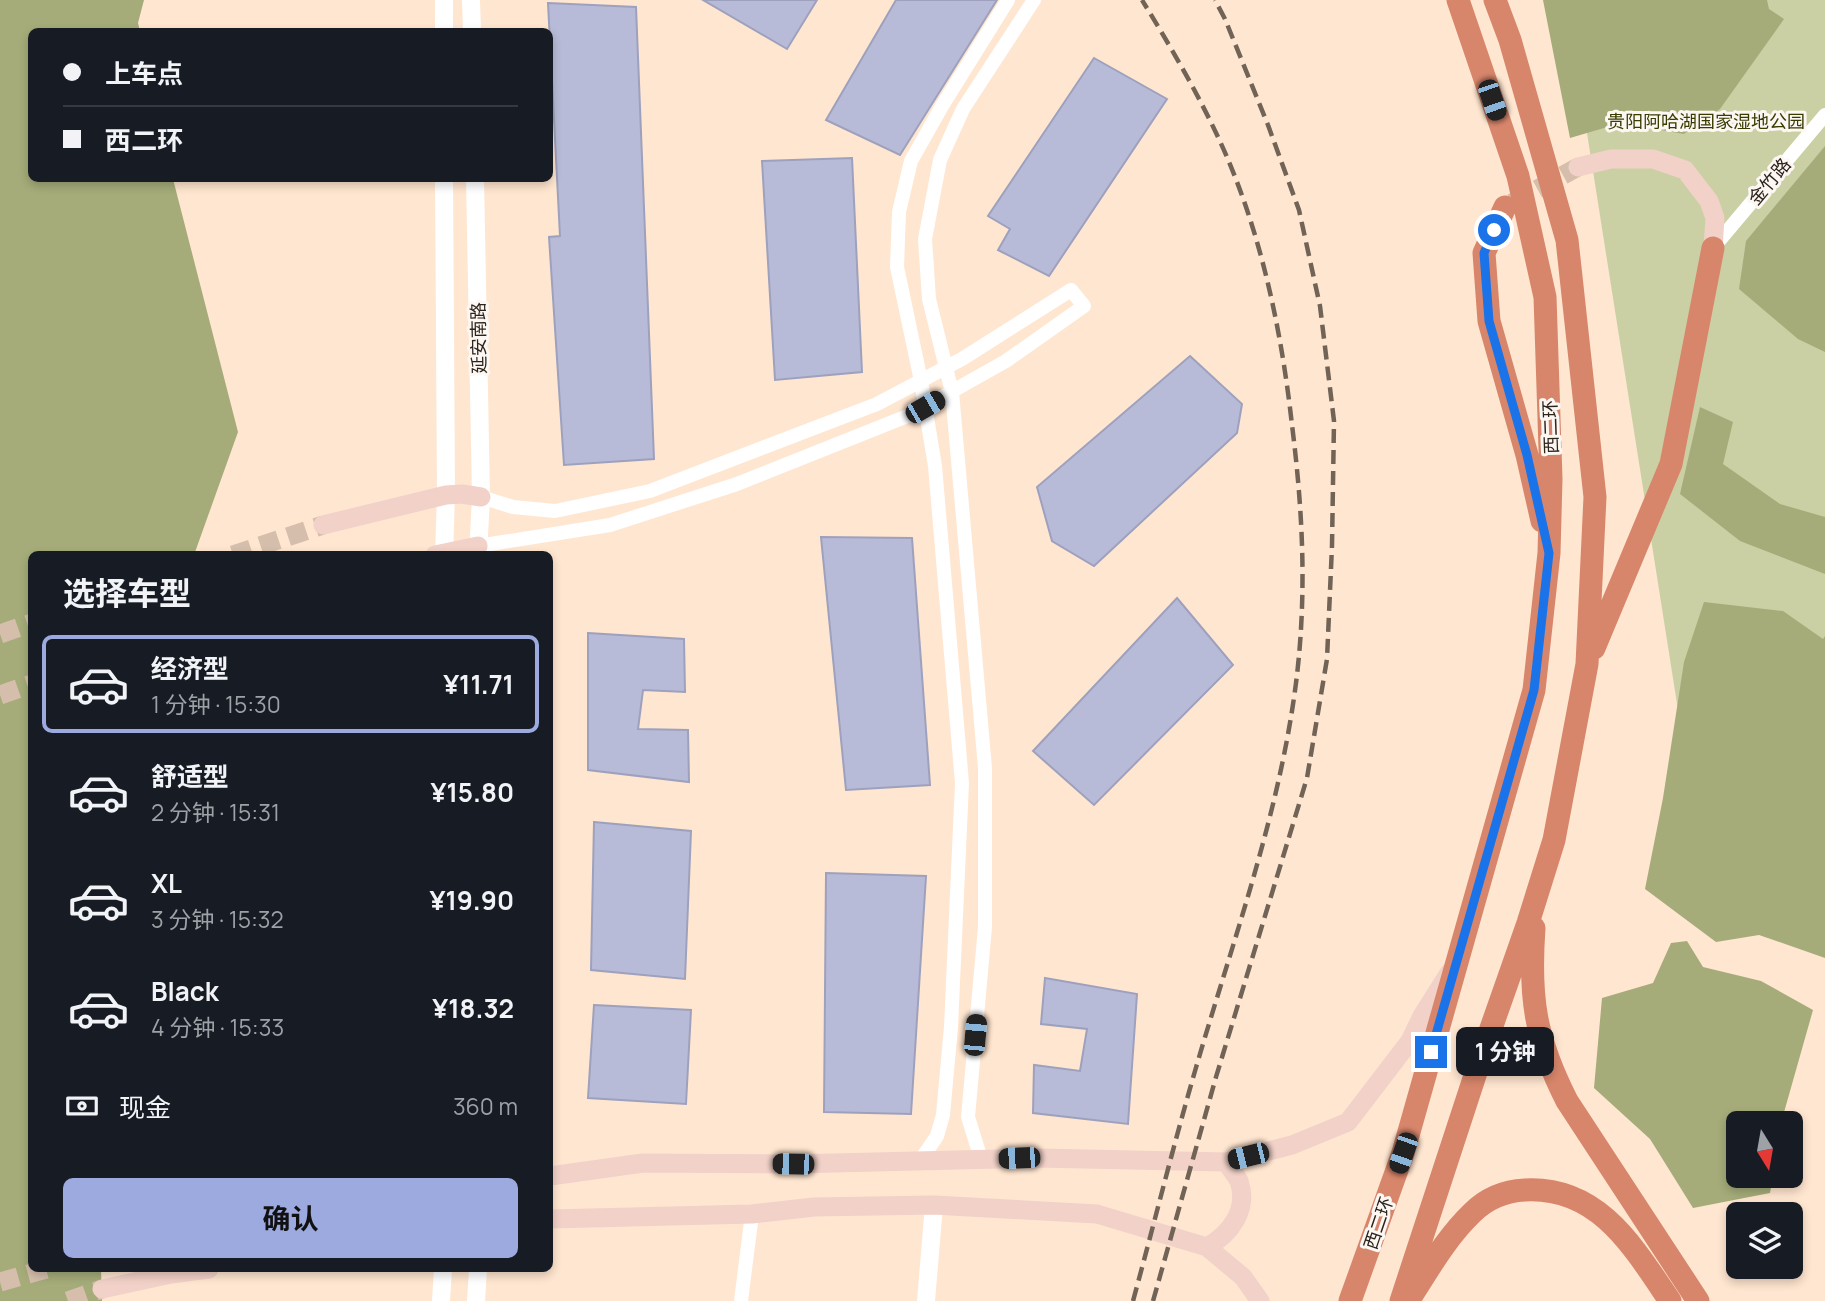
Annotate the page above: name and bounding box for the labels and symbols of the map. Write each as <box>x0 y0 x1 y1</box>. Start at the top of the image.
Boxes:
car <box>1476 77 1509 123</box>
park label: 贵阳阿哈湖国家湿地公园 <box>1607 109 1805 133</box>
street label: 金竹路 <box>1742 153 1796 209</box>
route start <box>1478 214 1510 246</box>
street label: 延安南路 <box>465 302 491 374</box>
car <box>902 387 949 427</box>
street label: 西二环 <box>1537 400 1563 454</box>
car <box>963 1013 988 1057</box>
callout: 1 分钟 <box>1456 1028 1554 1076</box>
route end <box>1415 1036 1447 1068</box>
north arrow <box>1726 1111 1802 1188</box>
car <box>1387 1130 1420 1176</box>
car <box>1226 1141 1271 1171</box>
car <box>998 1147 1041 1169</box>
car <box>772 1153 815 1175</box>
street label: 西二环 <box>1358 1194 1398 1252</box>

